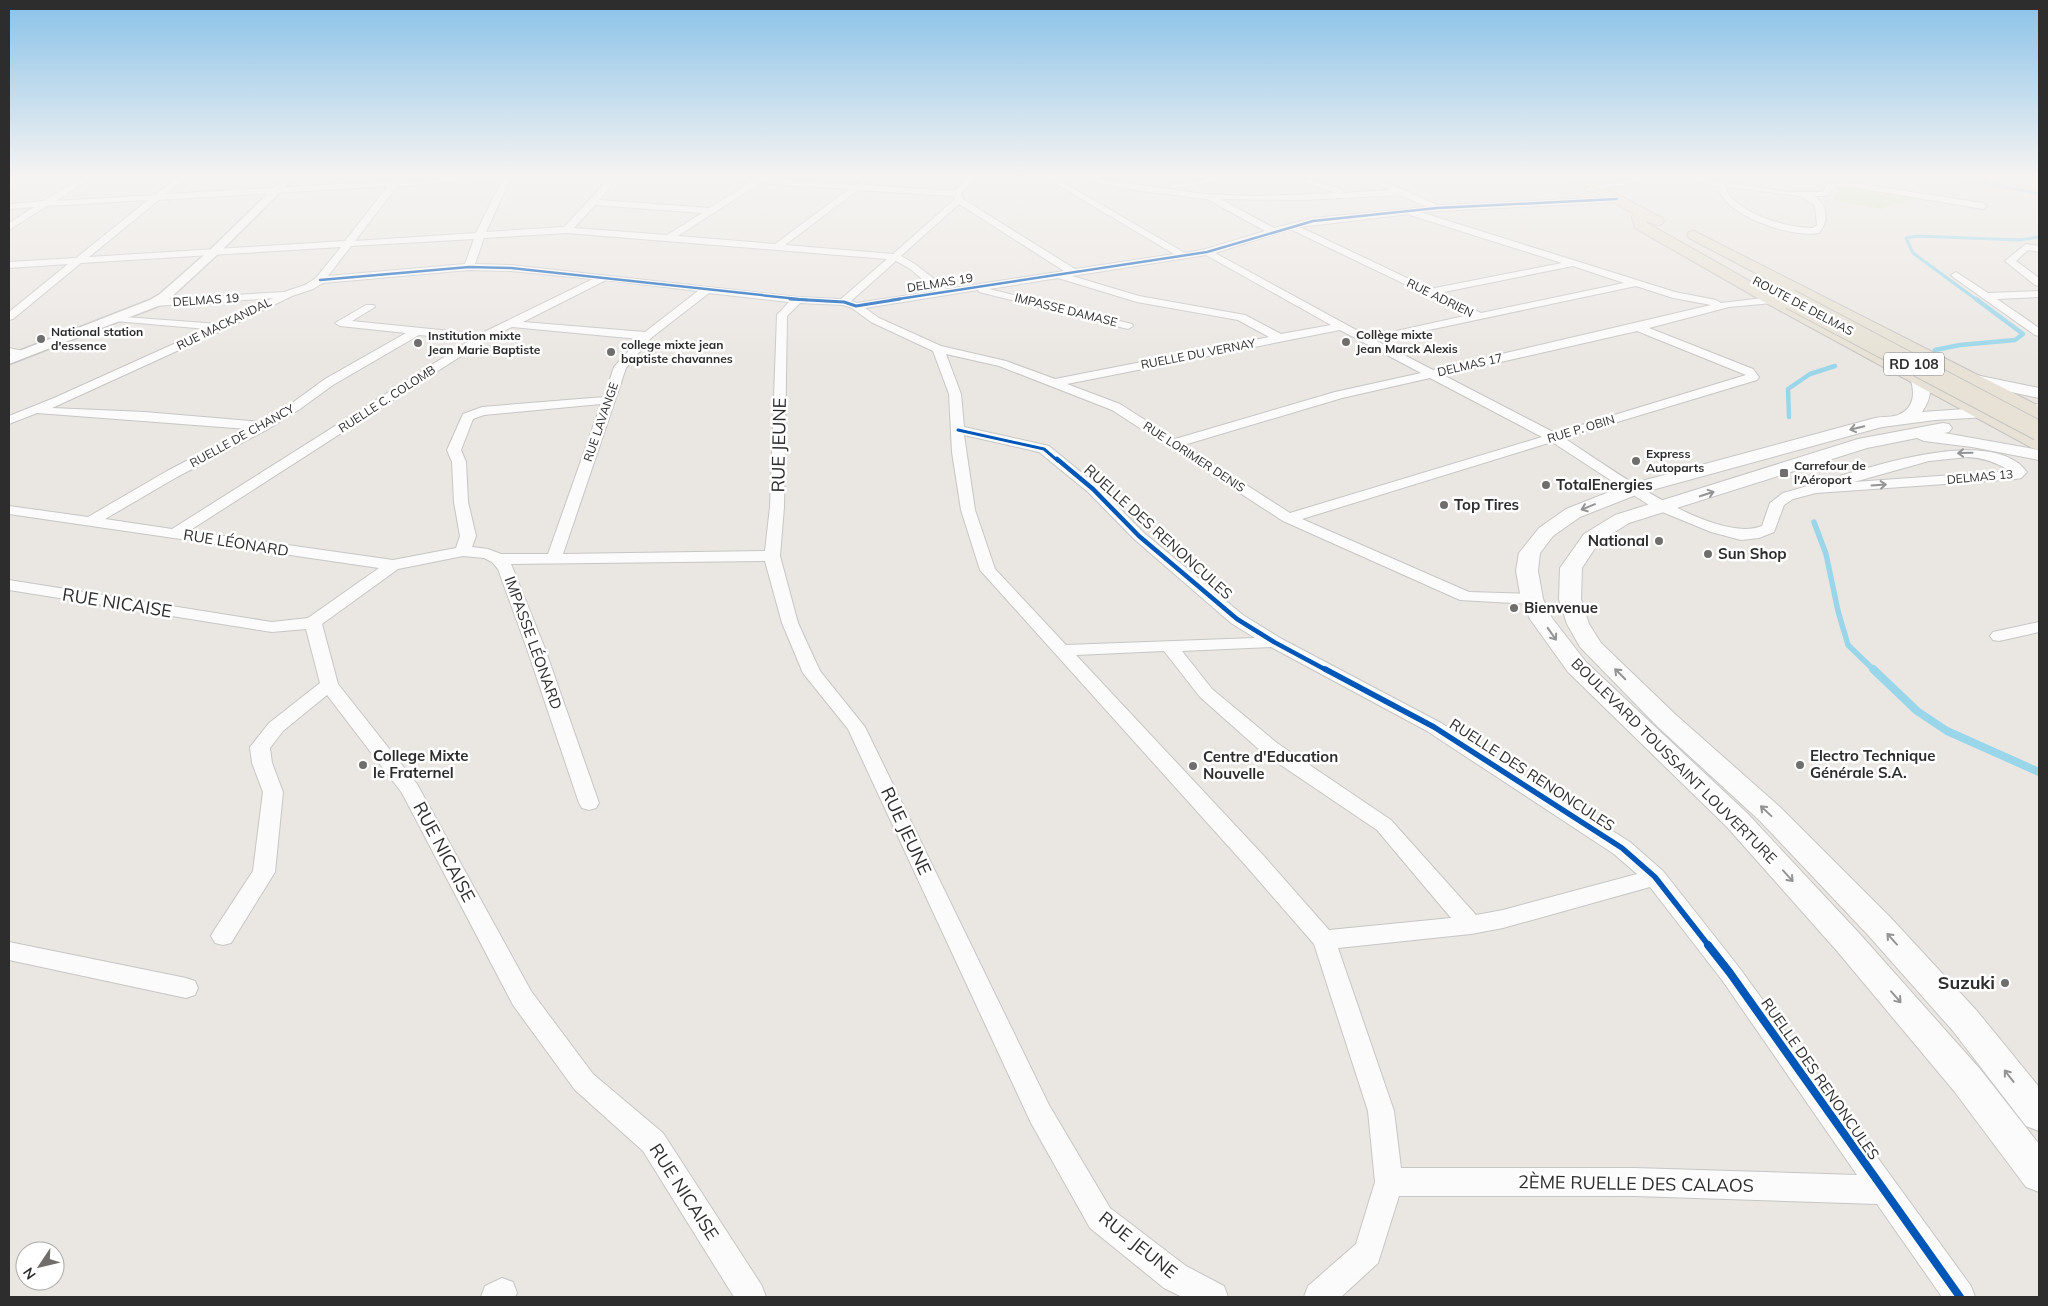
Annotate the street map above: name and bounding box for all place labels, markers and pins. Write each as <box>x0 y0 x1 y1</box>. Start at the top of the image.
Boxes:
place label: National station d'essence <box>51 324 143 353</box>
place label: Collège mixte Jean Marck Alexis <box>1356 327 1458 356</box>
place label: Institution mixte Jean Marie Baptiste <box>428 328 541 357</box>
marker: National station d'essence <box>35 333 47 345</box>
marker: Collège mixte Jean Marck Alexis <box>1340 336 1352 348</box>
marker: Institution mixte Jean Marie Baptiste <box>412 337 424 349</box>
place label: college mixte jean baptiste chavannes <box>621 337 733 366</box>
marker: college mixte jean baptiste chavannes <box>605 346 617 358</box>
place label: Express Autoparts <box>1646 446 1704 475</box>
marker: Express Autoparts <box>1630 455 1642 467</box>
place label: Carrefour de l'Aéroport <box>1794 458 1866 487</box>
marker: Carrefour de l'Aéroport <box>1778 467 1790 479</box>
place label: TotalEnergies <box>1556 475 1653 494</box>
marker: TotalEnergies <box>1540 479 1552 491</box>
place label: Top Tires <box>1454 495 1519 514</box>
marker: Top Tires <box>1438 499 1450 511</box>
place label: National <box>1588 531 1649 550</box>
marker: National <box>1653 535 1665 547</box>
place label: Sun Shop <box>1718 544 1787 563</box>
marker: Sun Shop <box>1702 548 1714 560</box>
place label: Bienvenue <box>1524 598 1598 617</box>
marker: Bienvenue <box>1508 602 1520 614</box>
place label: College Mixte le Fraternel <box>373 746 468 782</box>
place label: Electro Technique Générale S.A. <box>1810 746 1935 782</box>
place label: Centre d'Education Nouvelle <box>1203 747 1338 783</box>
marker: College Mixte le Fraternel <box>357 759 369 771</box>
marker: Electro Technique Générale S.A. <box>1794 759 1806 771</box>
marker: Centre d'Education Nouvelle <box>1187 760 1199 772</box>
place label: Suzuki <box>1938 971 1995 994</box>
marker: Suzuki <box>1999 977 2011 989</box>

